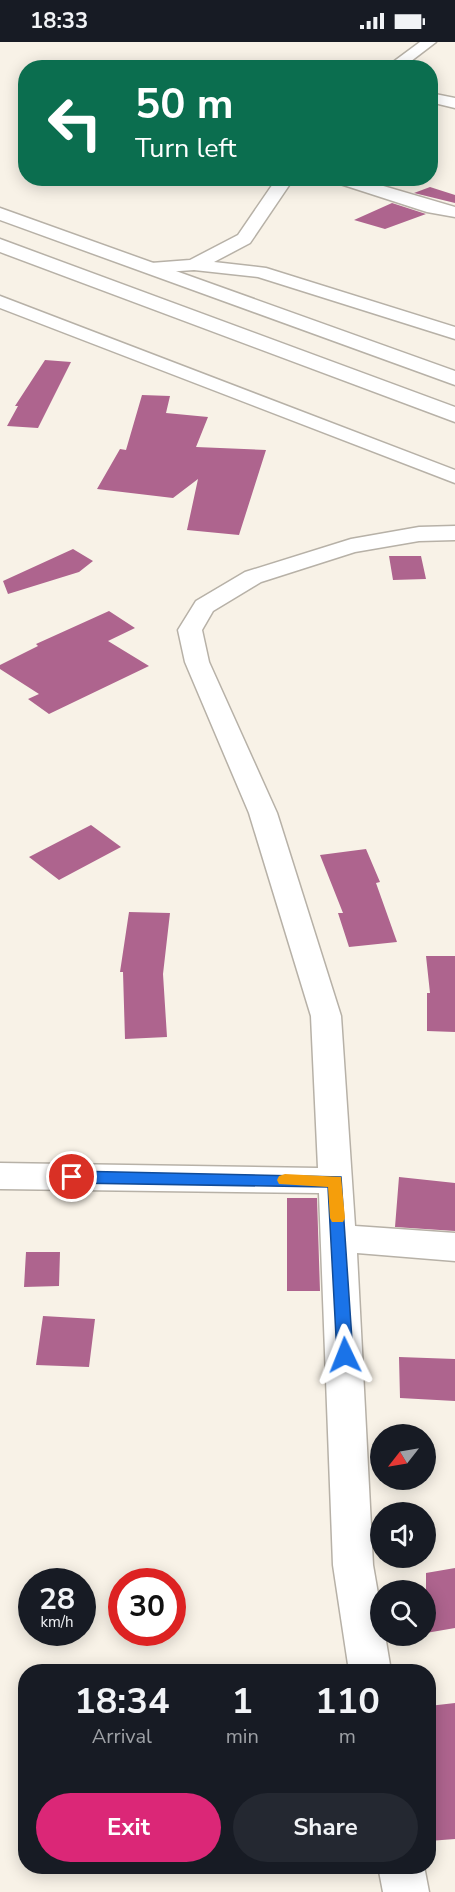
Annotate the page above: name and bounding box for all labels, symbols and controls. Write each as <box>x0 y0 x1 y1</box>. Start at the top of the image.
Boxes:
text: 18:33 <box>30 6 88 36</box>
text: 50 m <box>135 76 234 133</box>
icon: left <box>36 84 114 162</box>
text: Turn left <box>135 130 236 167</box>
pin <box>46 1151 97 1202</box>
icon: arrive <box>55 1160 88 1193</box>
position arrow <box>313 1323 377 1387</box>
north arrow <box>370 1424 436 1490</box>
map controls <box>370 1424 436 1646</box>
button: sound <box>370 1502 436 1568</box>
speed limit sign: 30 <box>108 1568 186 1646</box>
text: 28 <box>39 1579 75 1620</box>
button: search <box>370 1580 436 1646</box>
text: km/h <box>40 1612 74 1632</box>
text: 18:34 <box>74 1677 170 1726</box>
text: 1 <box>231 1677 253 1726</box>
text: 110 <box>315 1677 380 1726</box>
text: Arrival <box>92 1723 152 1750</box>
text: min <box>226 1723 259 1750</box>
text: m <box>339 1723 356 1750</box>
button: Exit <box>36 1793 221 1862</box>
button: Share <box>233 1793 418 1862</box>

